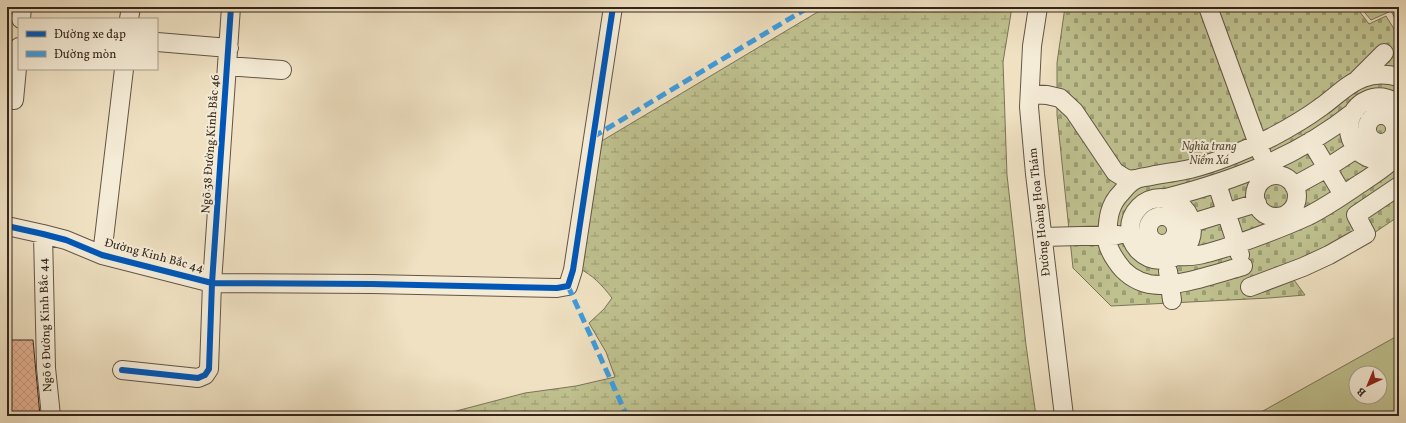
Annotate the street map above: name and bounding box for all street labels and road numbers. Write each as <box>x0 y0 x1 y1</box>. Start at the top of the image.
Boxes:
street label: Ngõ 38 Đường Kinh Bắc 46 <box>198 74 224 214</box>
street label: Đường Hoàng Hoa Thám <box>1025 147 1055 277</box>
street label: Đường Kinh Bắc 44 <box>103 235 205 277</box>
street label: Ngõ 6 Đường Kinh Bắc 44 <box>36 258 56 392</box>

